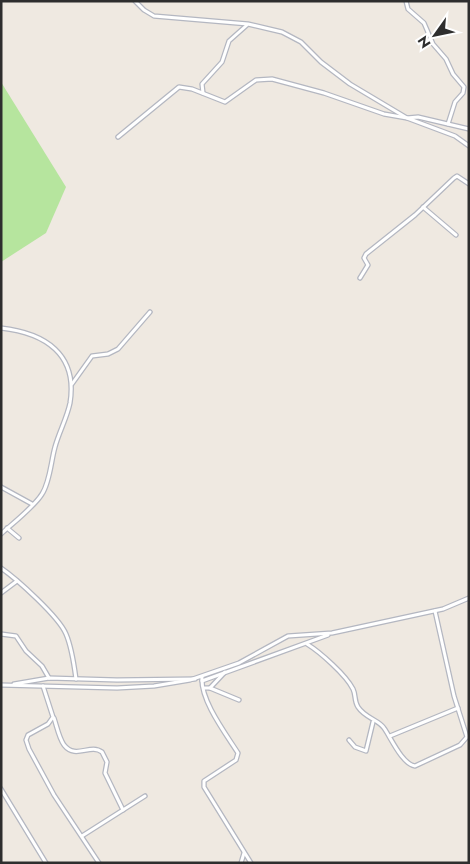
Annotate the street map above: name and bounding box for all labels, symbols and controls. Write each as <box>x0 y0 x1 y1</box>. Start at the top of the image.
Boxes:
north arrow <box>410 10 460 60</box>
text: N <box>413 32 436 52</box>

